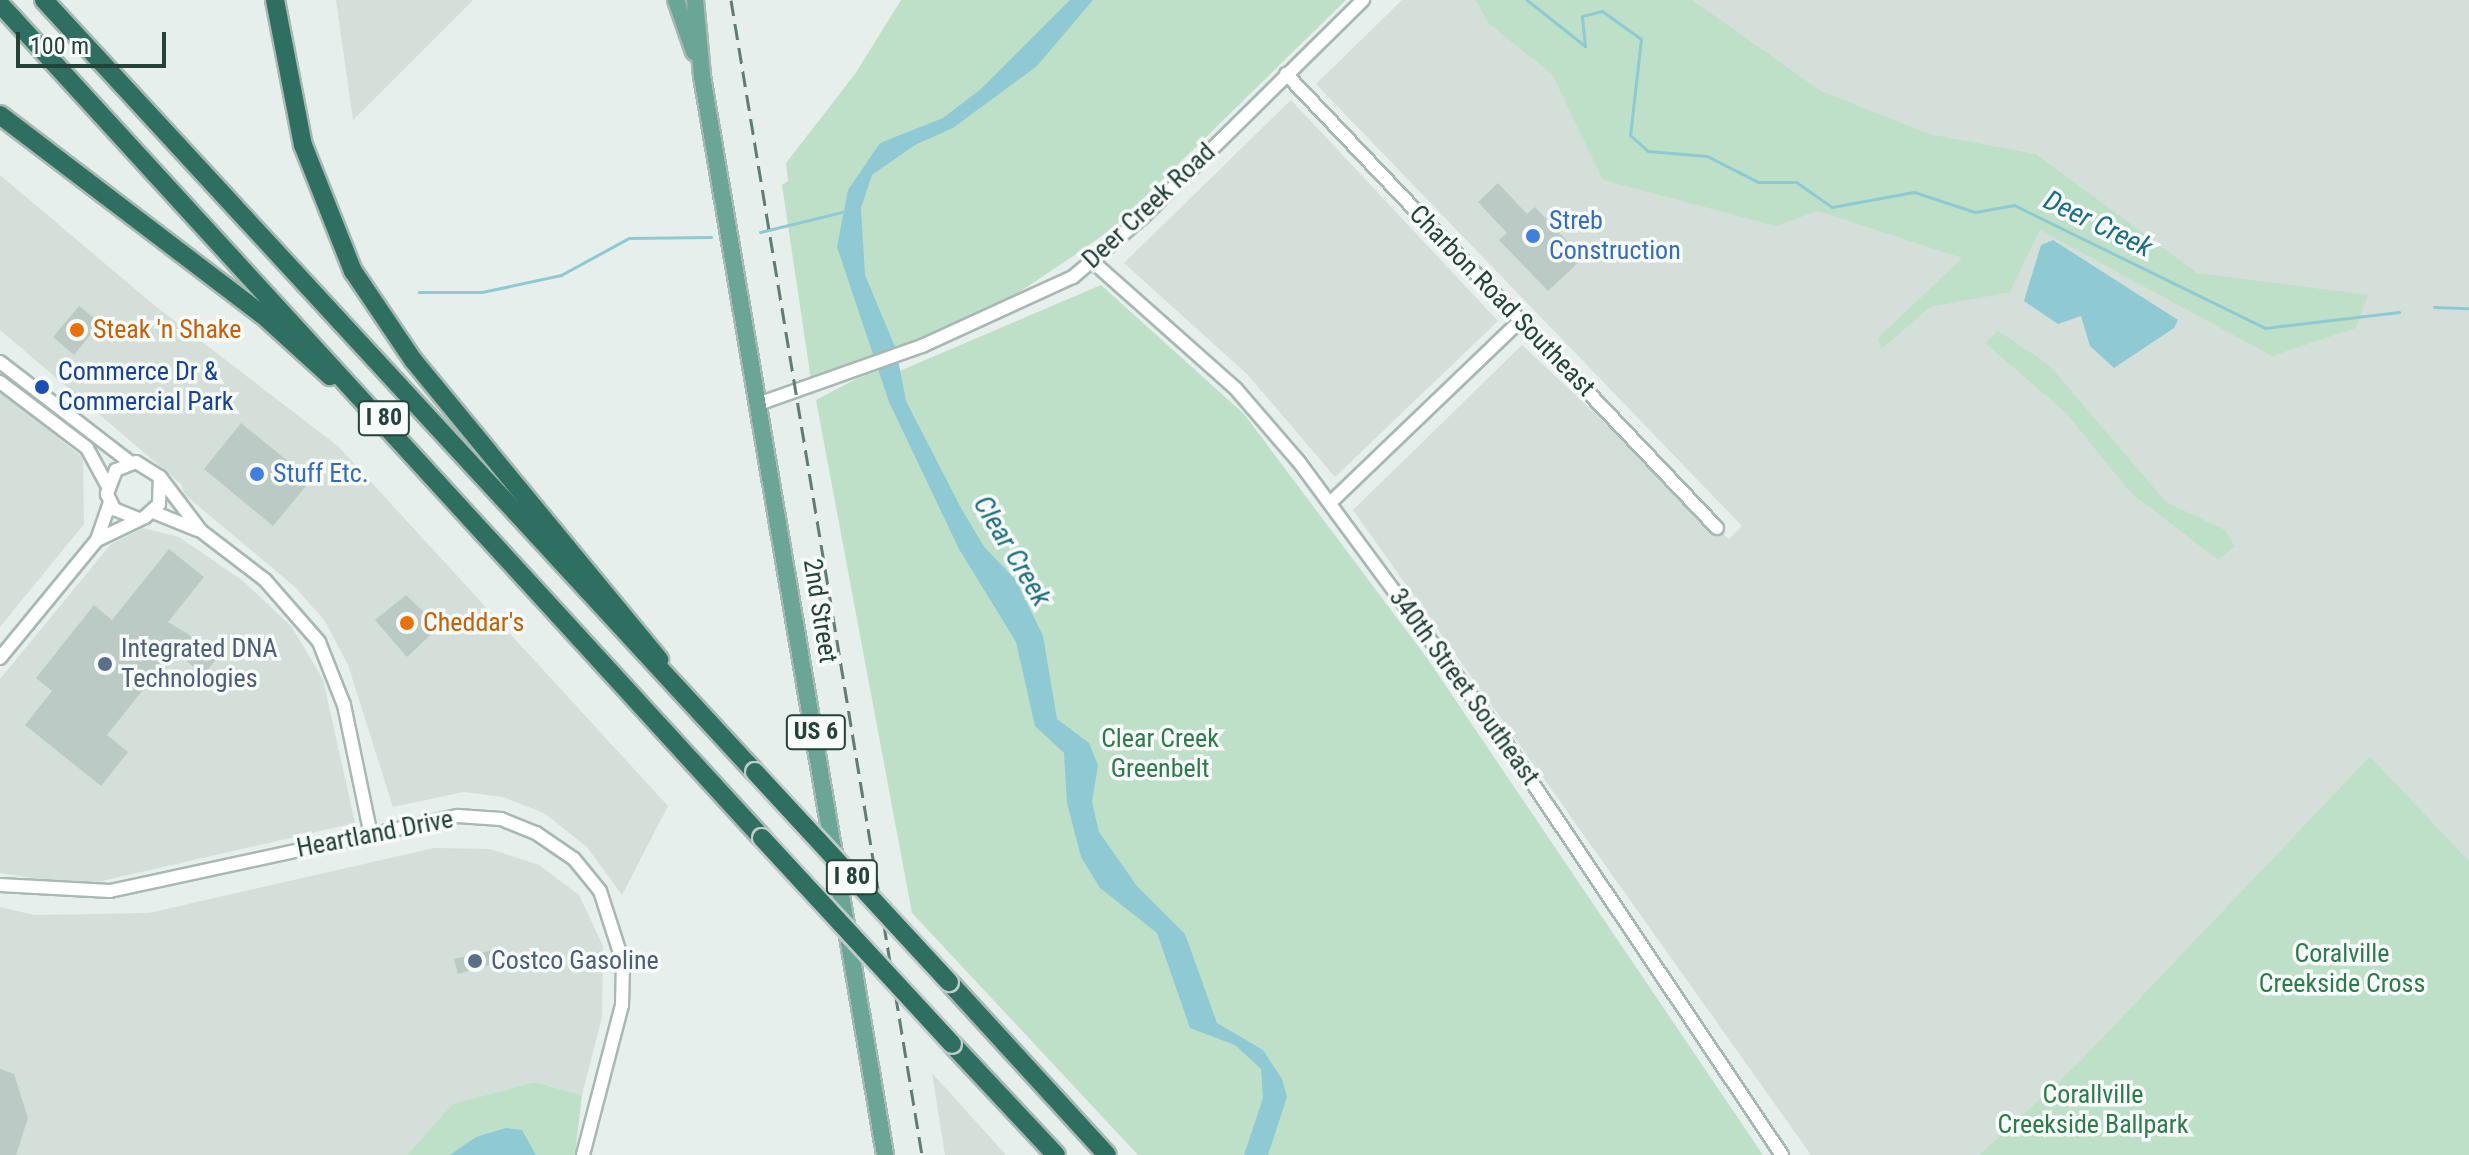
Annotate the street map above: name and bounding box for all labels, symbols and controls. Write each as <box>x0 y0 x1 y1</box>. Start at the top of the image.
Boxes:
scale bar <box>20 16 170 66</box>
text: 100 m <box>30 32 89 60</box>
street label: Deer Creek Road <box>1076 137 1222 275</box>
water label: Deer Creek <box>2038 183 2158 265</box>
street label: Charbon Road Southeast <box>1403 199 1601 403</box>
place label: Streb Construction <box>1549 205 1681 266</box>
marker: Streb Construction <box>1524 227 1542 245</box>
place label: Steak 'n Shake <box>93 314 241 346</box>
marker: Steak 'n Shake <box>68 321 86 339</box>
place label: Commerce Dr & Commercial Park <box>58 356 234 418</box>
marker: Commerce Dr & Commercial Park <box>33 378 51 396</box>
road number: I 80 <box>356 398 412 438</box>
place label: Stuff Etc. <box>273 458 369 490</box>
marker: Stuff Etc. <box>248 465 266 483</box>
water label: Clear Creek <box>966 490 1058 612</box>
street label: 2nd Street <box>796 557 844 665</box>
street label: 340th Street Southeast <box>1382 583 1546 791</box>
place label: Cheddar's <box>423 607 524 639</box>
marker: Cheddar's <box>398 614 416 632</box>
place label: Integrated DNA Technologies <box>121 633 278 694</box>
marker: Integrated DNA Technologies <box>96 655 114 673</box>
road number: US 6 <box>784 712 848 752</box>
park label: Clear Creek Greenbelt <box>1101 723 1219 784</box>
street label: Heartland Drive <box>294 804 456 864</box>
road number: I 80 <box>824 857 880 897</box>
park label: Coralville Creekside Cross <box>2259 938 2425 1000</box>
place label: Costco Gasoline <box>491 945 659 977</box>
marker: Costco Gasoline <box>466 952 484 970</box>
park label: Corallville Creekside Ballpark <box>1998 1079 2188 1140</box>

